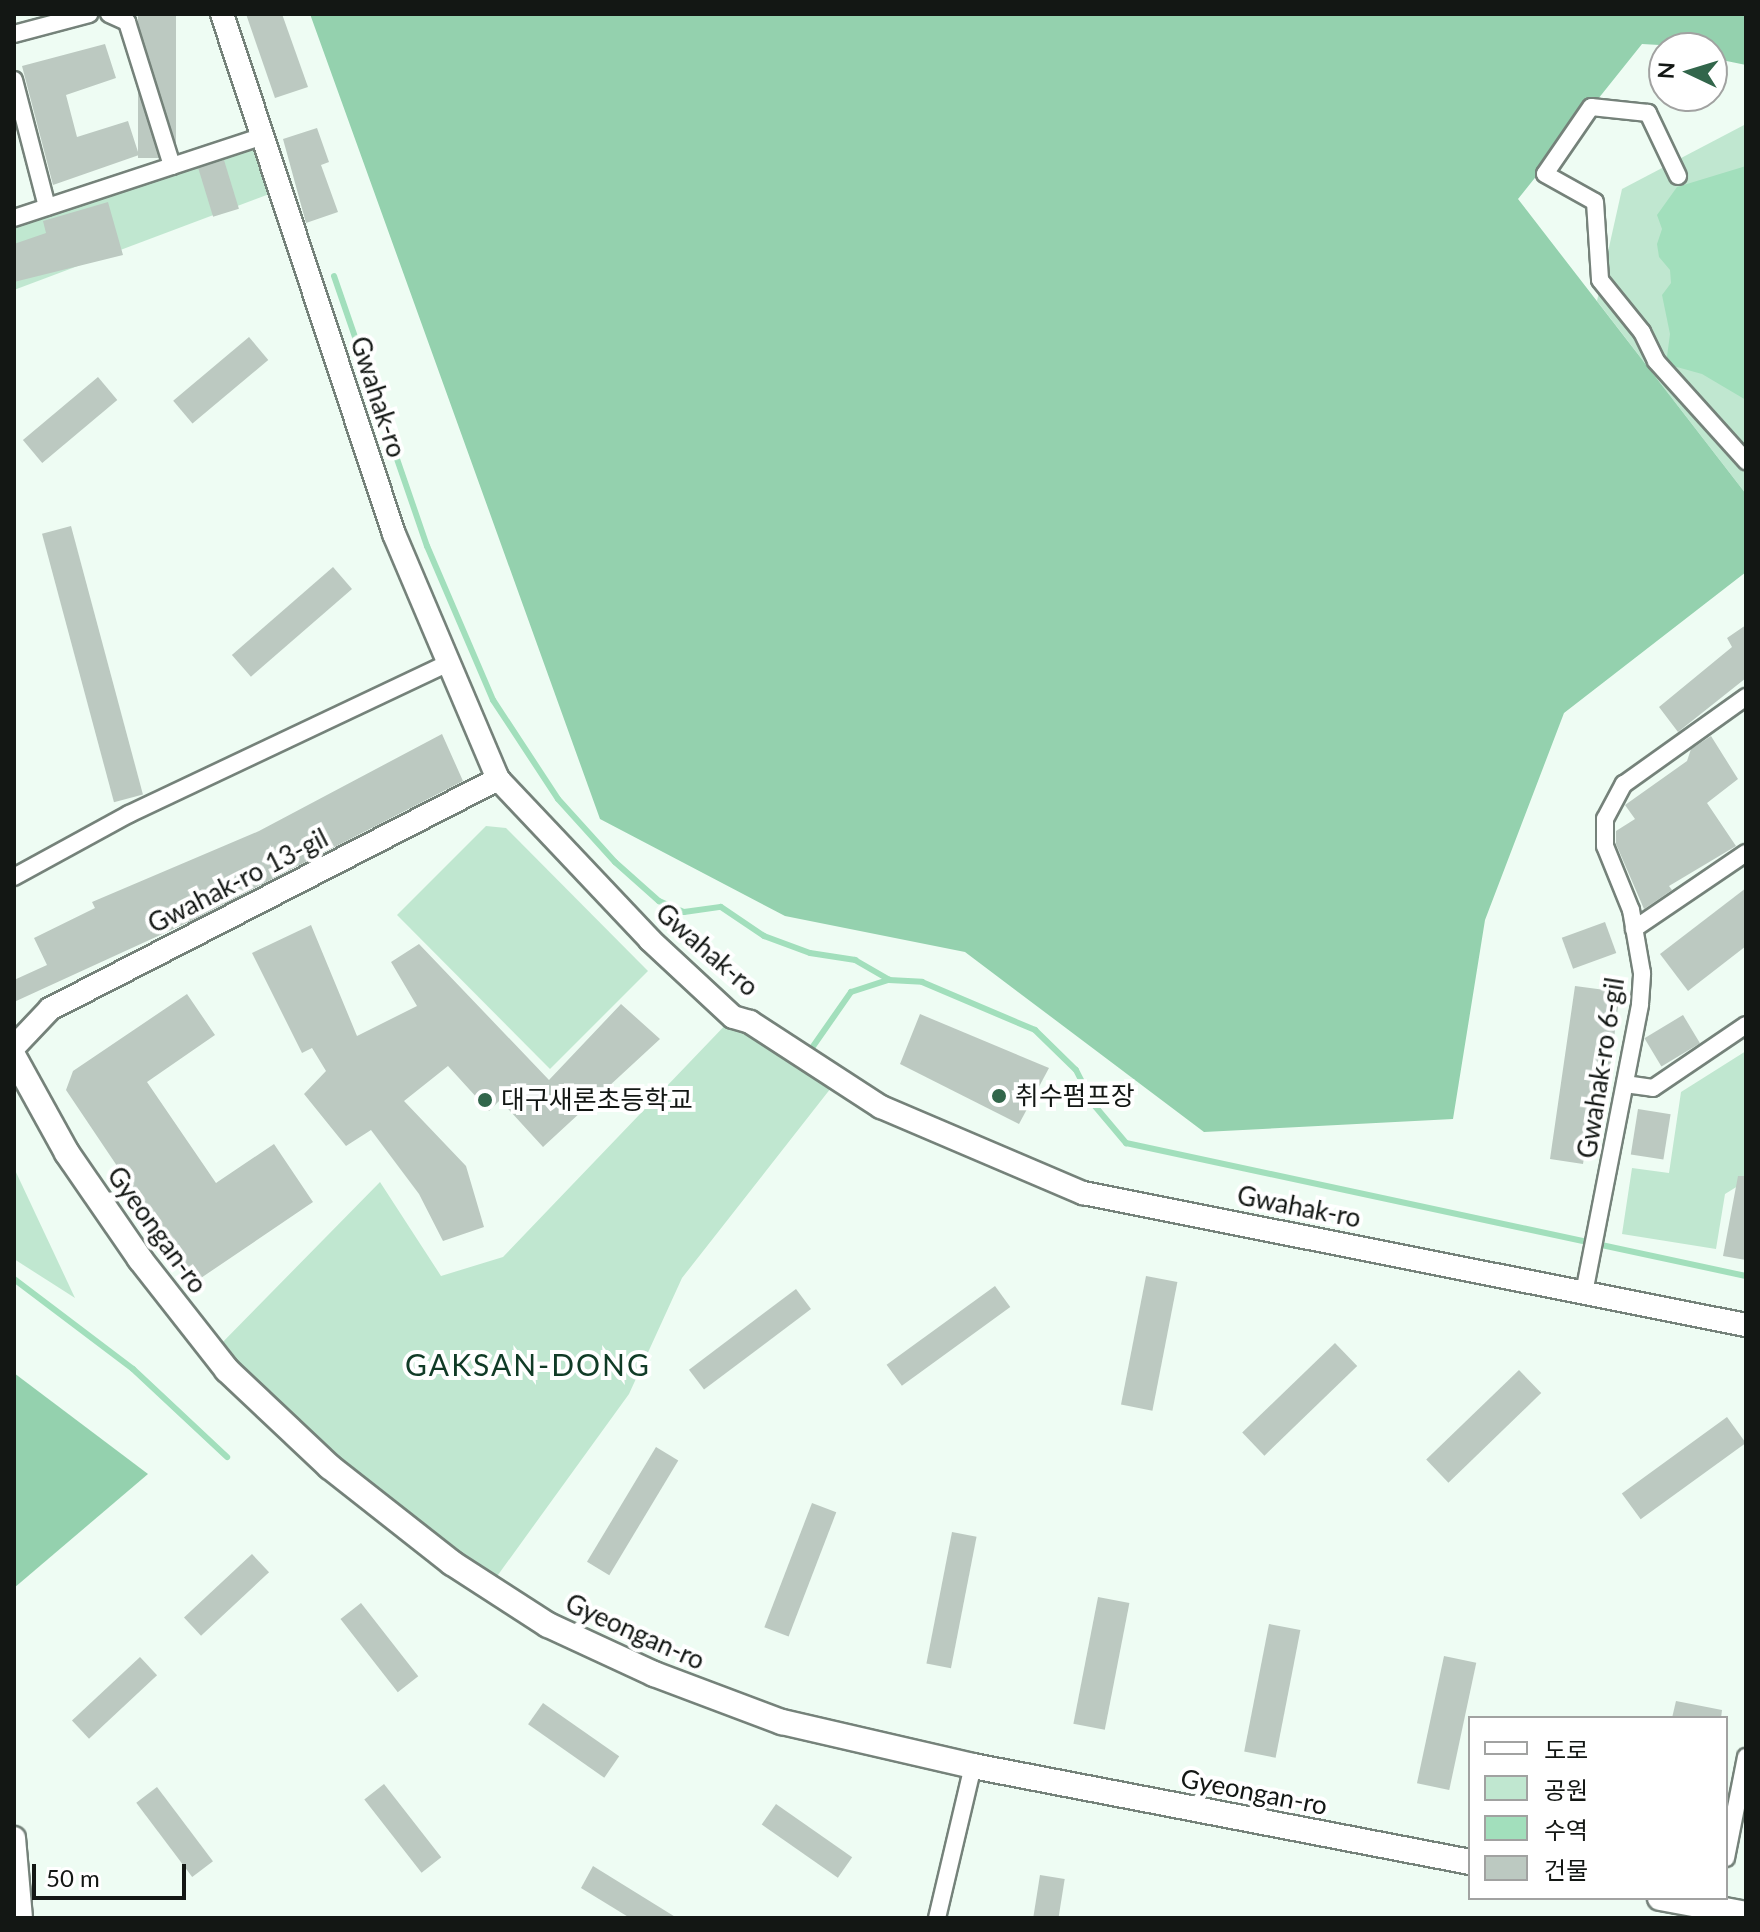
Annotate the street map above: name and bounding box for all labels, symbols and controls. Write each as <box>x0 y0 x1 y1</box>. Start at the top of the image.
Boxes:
north arrow <box>1648 32 1728 112</box>
text: N <box>1651 61 1680 80</box>
street label: Gwahak-ro <box>344 333 412 461</box>
street label: Gwahak-ro 13-gil <box>143 822 333 940</box>
street label: Gwahak-ro <box>649 897 765 1003</box>
street label: Gwahak-ro 6-gil <box>1571 975 1631 1161</box>
place label: 취수펌프장 <box>1015 1080 1135 1112</box>
place label: 대구새론초등학교 <box>501 1084 692 1116</box>
marker: 취수펌프장 <box>990 1087 1008 1105</box>
marker: 대구새론초등학교 <box>476 1091 494 1109</box>
street label: Gyeongan-ro <box>101 1161 213 1299</box>
street label: Gwahak-ro <box>1235 1180 1363 1234</box>
district label: GAKSAN-DONG <box>405 1346 651 1382</box>
street label: Gyeongan-ro <box>561 1587 709 1677</box>
legend <box>1468 1716 1728 1900</box>
text: 도로 <box>1544 1735 1588 1764</box>
street label: Gyeongan-ro <box>1178 1762 1330 1822</box>
text: 공원 <box>1544 1775 1588 1804</box>
text: 수역 <box>1544 1815 1588 1844</box>
scale bar <box>36 1848 190 1898</box>
text: 건물 <box>1544 1855 1588 1884</box>
text: 50 m <box>46 1863 100 1892</box>

